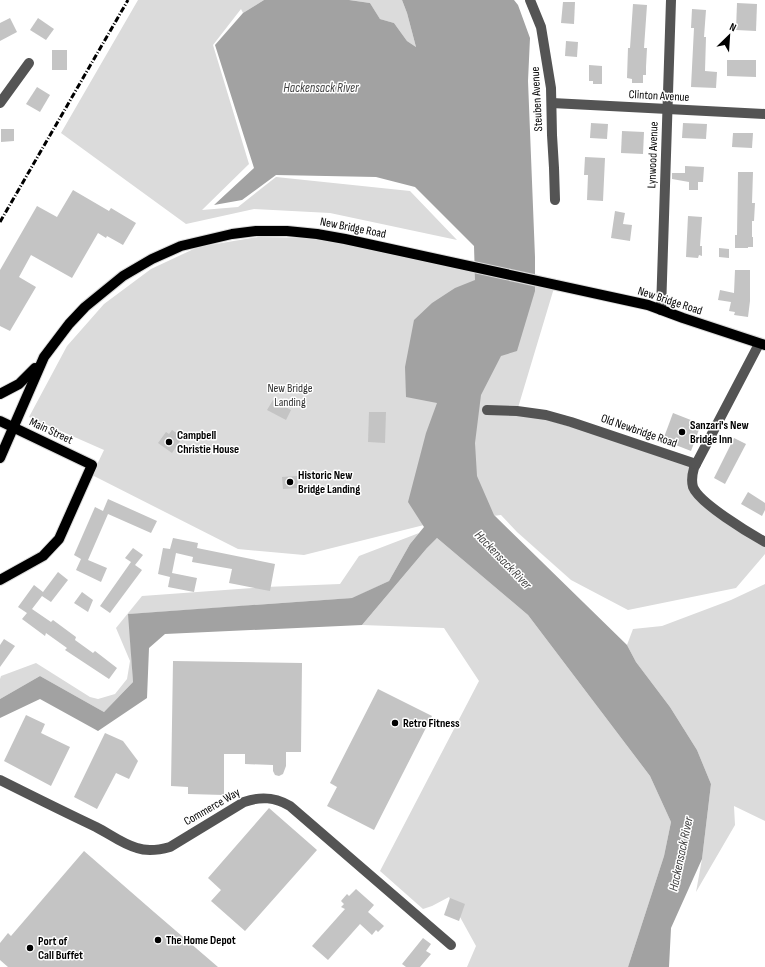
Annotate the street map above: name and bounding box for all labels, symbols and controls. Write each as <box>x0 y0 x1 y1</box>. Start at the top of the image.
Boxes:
north arrow <box>709 16 749 56</box>
text: N <box>728 20 739 35</box>
street label: Steuben Avenue <box>528 66 546 132</box>
water label: Hackensack River <box>283 80 360 96</box>
street label: Clinton Avenue <box>628 87 690 105</box>
street label: Lynwood Avenue <box>644 121 662 189</box>
street label: New Bridge Road <box>319 214 387 242</box>
street label: New Bridge Road <box>636 284 704 318</box>
park label: New Bridge Landing <box>267 381 313 410</box>
street label: Old Newbridge Road <box>599 411 679 451</box>
street label: Main Street <box>27 414 75 448</box>
place label: Sanzari's New Bridge Inn <box>690 418 749 447</box>
marker: Sanzari's New Bridge Inn <box>677 427 687 437</box>
place label: Campbell Christie House <box>177 428 239 457</box>
marker: Campbell Christie House <box>164 437 174 447</box>
place label: Historic New Bridge Landing <box>298 468 360 497</box>
marker: Historic New Bridge Landing <box>285 477 295 487</box>
water label: Hackensack River <box>471 527 536 594</box>
place label: Retro Fitness <box>403 716 460 731</box>
marker: Retro Fitness <box>390 718 400 728</box>
street label: Commerce Way <box>181 785 243 829</box>
water label: Hackensack River <box>665 814 697 893</box>
place label: The Home Depot <box>166 933 236 948</box>
place label: Port of Call Buffet <box>38 934 83 963</box>
marker: The Home Depot <box>153 935 163 945</box>
marker: Port of Call Buffet <box>25 943 35 953</box>

